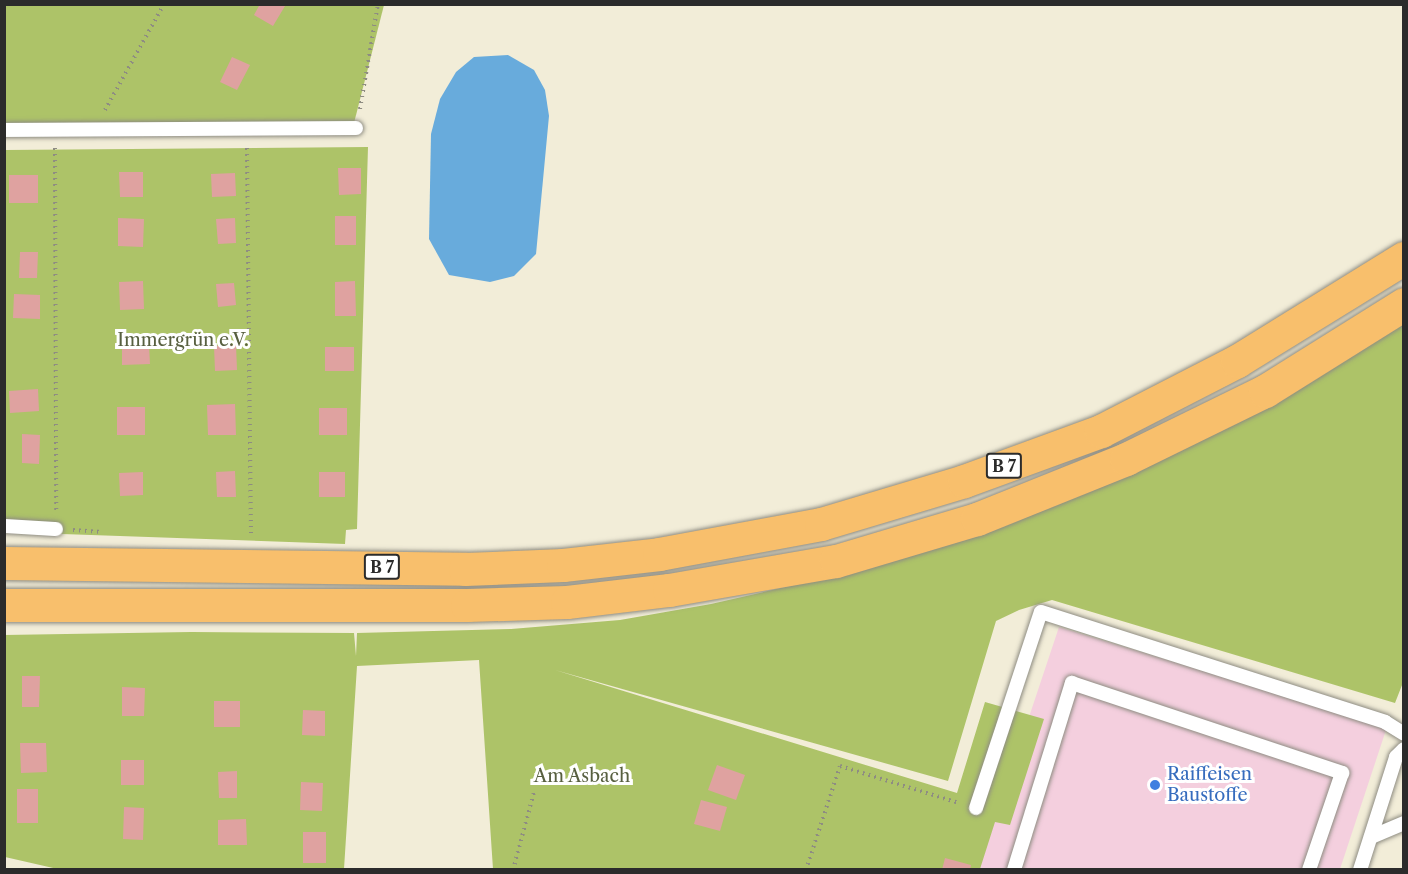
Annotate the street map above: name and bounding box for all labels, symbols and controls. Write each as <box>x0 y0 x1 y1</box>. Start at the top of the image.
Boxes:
park label: Immergrün e.V. <box>117 329 249 351</box>
road number: B 7 <box>984 453 1024 479</box>
road number: B 7 <box>362 554 401 580</box>
place label: Raiffeisen Baustoffe <box>1167 764 1252 806</box>
park label: Am Asbach <box>533 765 631 787</box>
marker: Raiffeisen Baustoffe <box>1148 778 1162 792</box>

